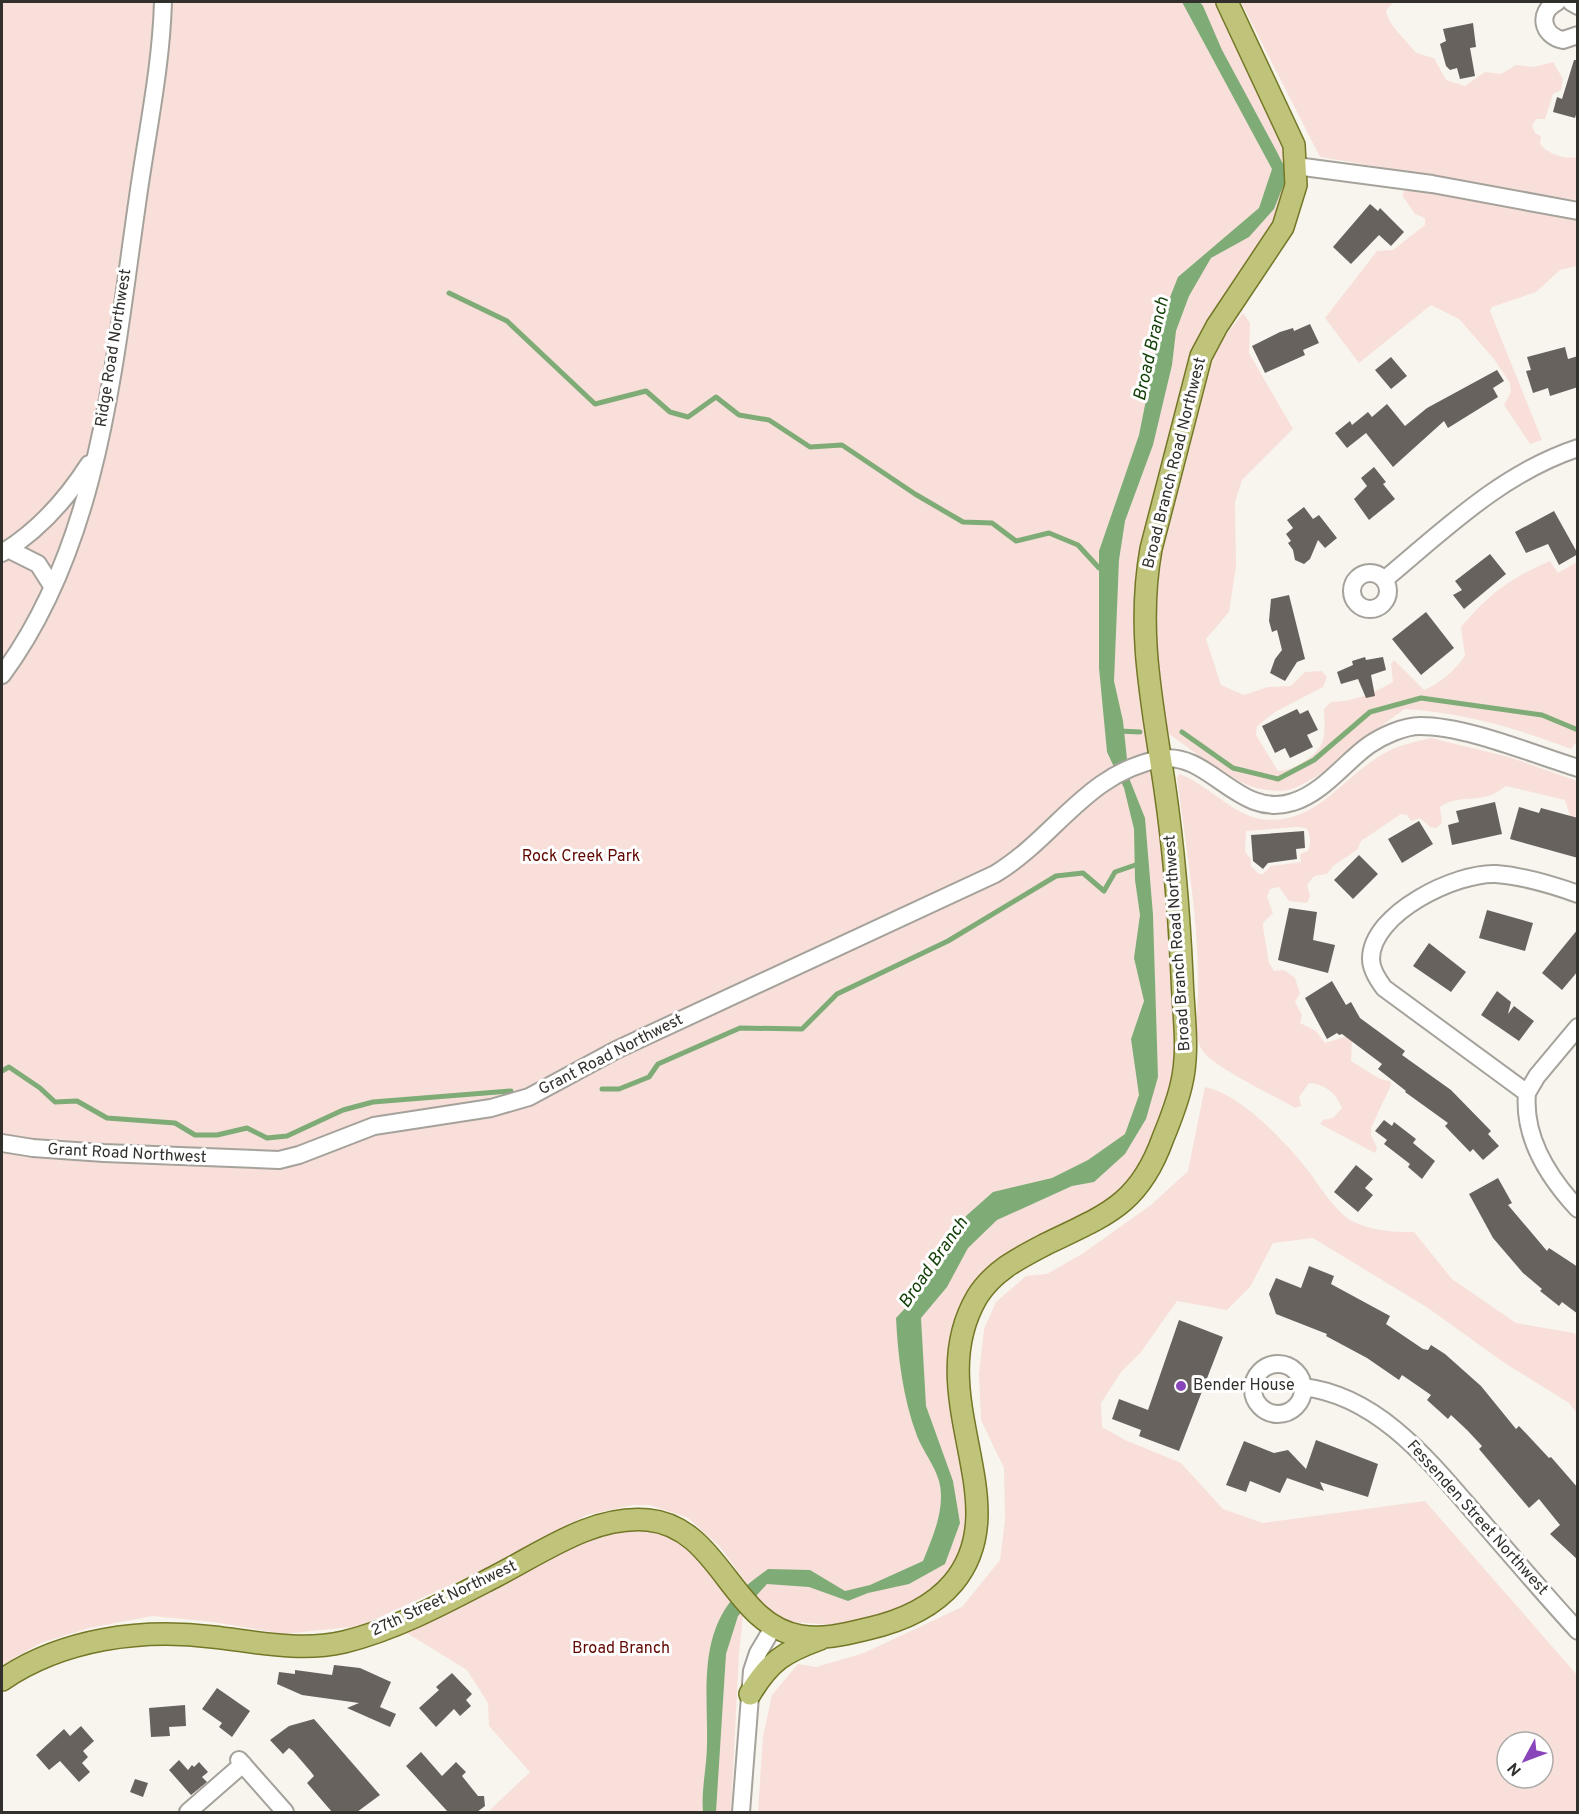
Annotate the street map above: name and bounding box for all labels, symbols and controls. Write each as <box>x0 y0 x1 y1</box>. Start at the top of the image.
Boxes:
street label: Ridge Road Northwest <box>92 267 136 429</box>
water label: Broad Branch <box>1129 295 1175 403</box>
street label: Broad Branch Road Northwest <box>1139 355 1211 571</box>
street label: Broad Branch Road Northwest <box>1160 834 1196 1052</box>
park label: Rock Creek Park <box>522 847 640 867</box>
street label: Grant Road Northwest <box>535 1010 687 1100</box>
street label: Grant Road Northwest <box>47 1140 207 1168</box>
water label: Broad Branch <box>894 1213 974 1313</box>
place label: Bender House <box>1193 1376 1295 1396</box>
marker: Bender House <box>1174 1379 1188 1393</box>
street label: Fessenden Street Northwest <box>1402 1436 1552 1600</box>
street label: 27th Street Northwest <box>368 1557 520 1641</box>
park label: Broad Branch <box>572 1639 670 1659</box>
north arrow <box>1495 1730 1555 1790</box>
text: N <box>1504 1758 1527 1779</box>

